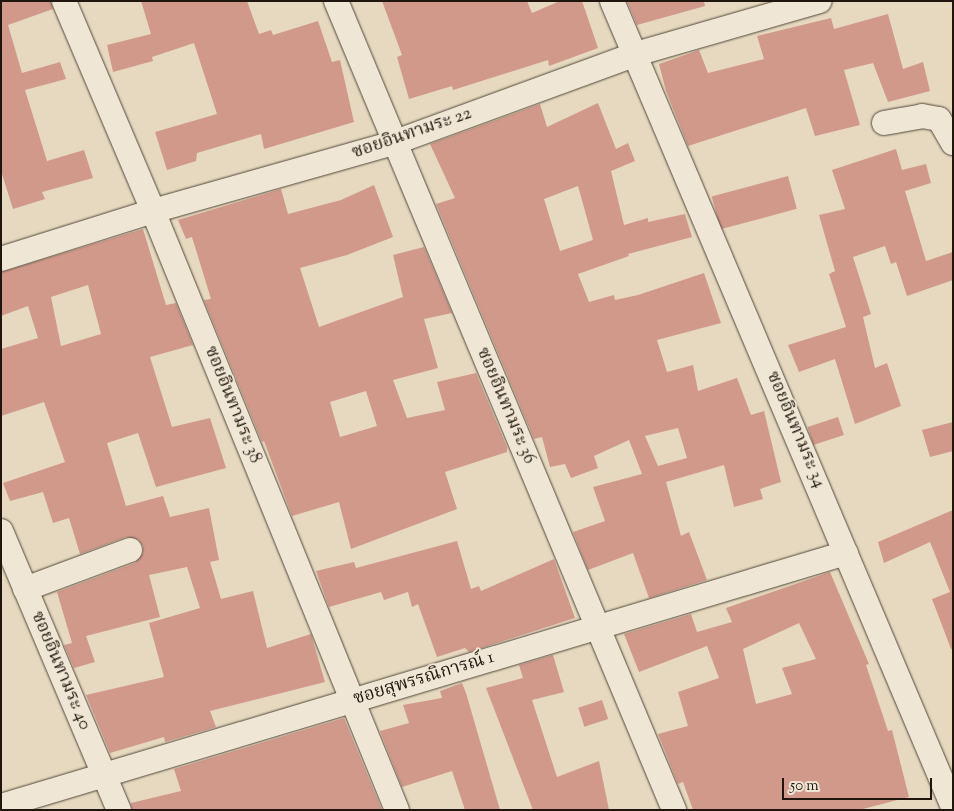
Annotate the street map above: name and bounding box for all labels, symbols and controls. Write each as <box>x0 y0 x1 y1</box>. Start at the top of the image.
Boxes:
street label: ซอยอินทามระ 22 <box>349 103 475 165</box>
street label: ซอยอินทามระ 38 <box>199 343 265 467</box>
street label: ซอยอินทามระ 36 <box>471 345 539 467</box>
street label: ซอยอินทามระ 34 <box>761 368 829 492</box>
street label: ซอยอินทามระ 40 <box>25 608 95 734</box>
street label: ซอยสุพรรณิการณ์ 1 <box>351 647 497 711</box>
scale bar <box>784 768 934 800</box>
text: 50 m <box>790 776 819 797</box>

